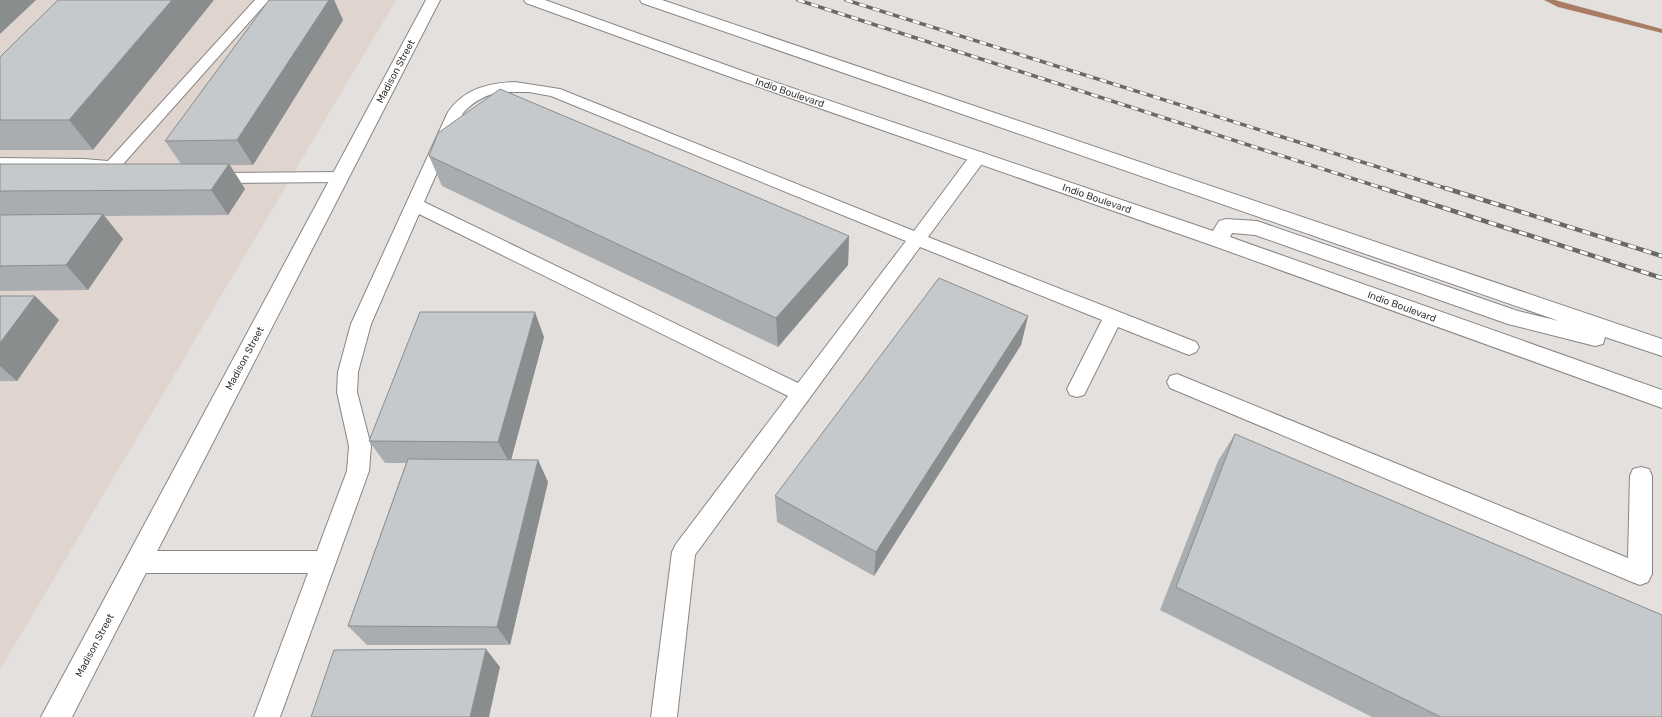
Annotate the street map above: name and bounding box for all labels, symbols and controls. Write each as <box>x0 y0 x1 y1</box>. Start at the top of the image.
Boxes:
street label: Madison Street <box>374 38 418 105</box>
street label: Indio Boulevard <box>754 76 826 110</box>
street label: Indio Boulevard <box>1061 182 1133 216</box>
street label: Indio Boulevard <box>1366 289 1438 325</box>
street label: Madison Street <box>223 325 267 392</box>
street label: Madison Street <box>73 612 117 679</box>

